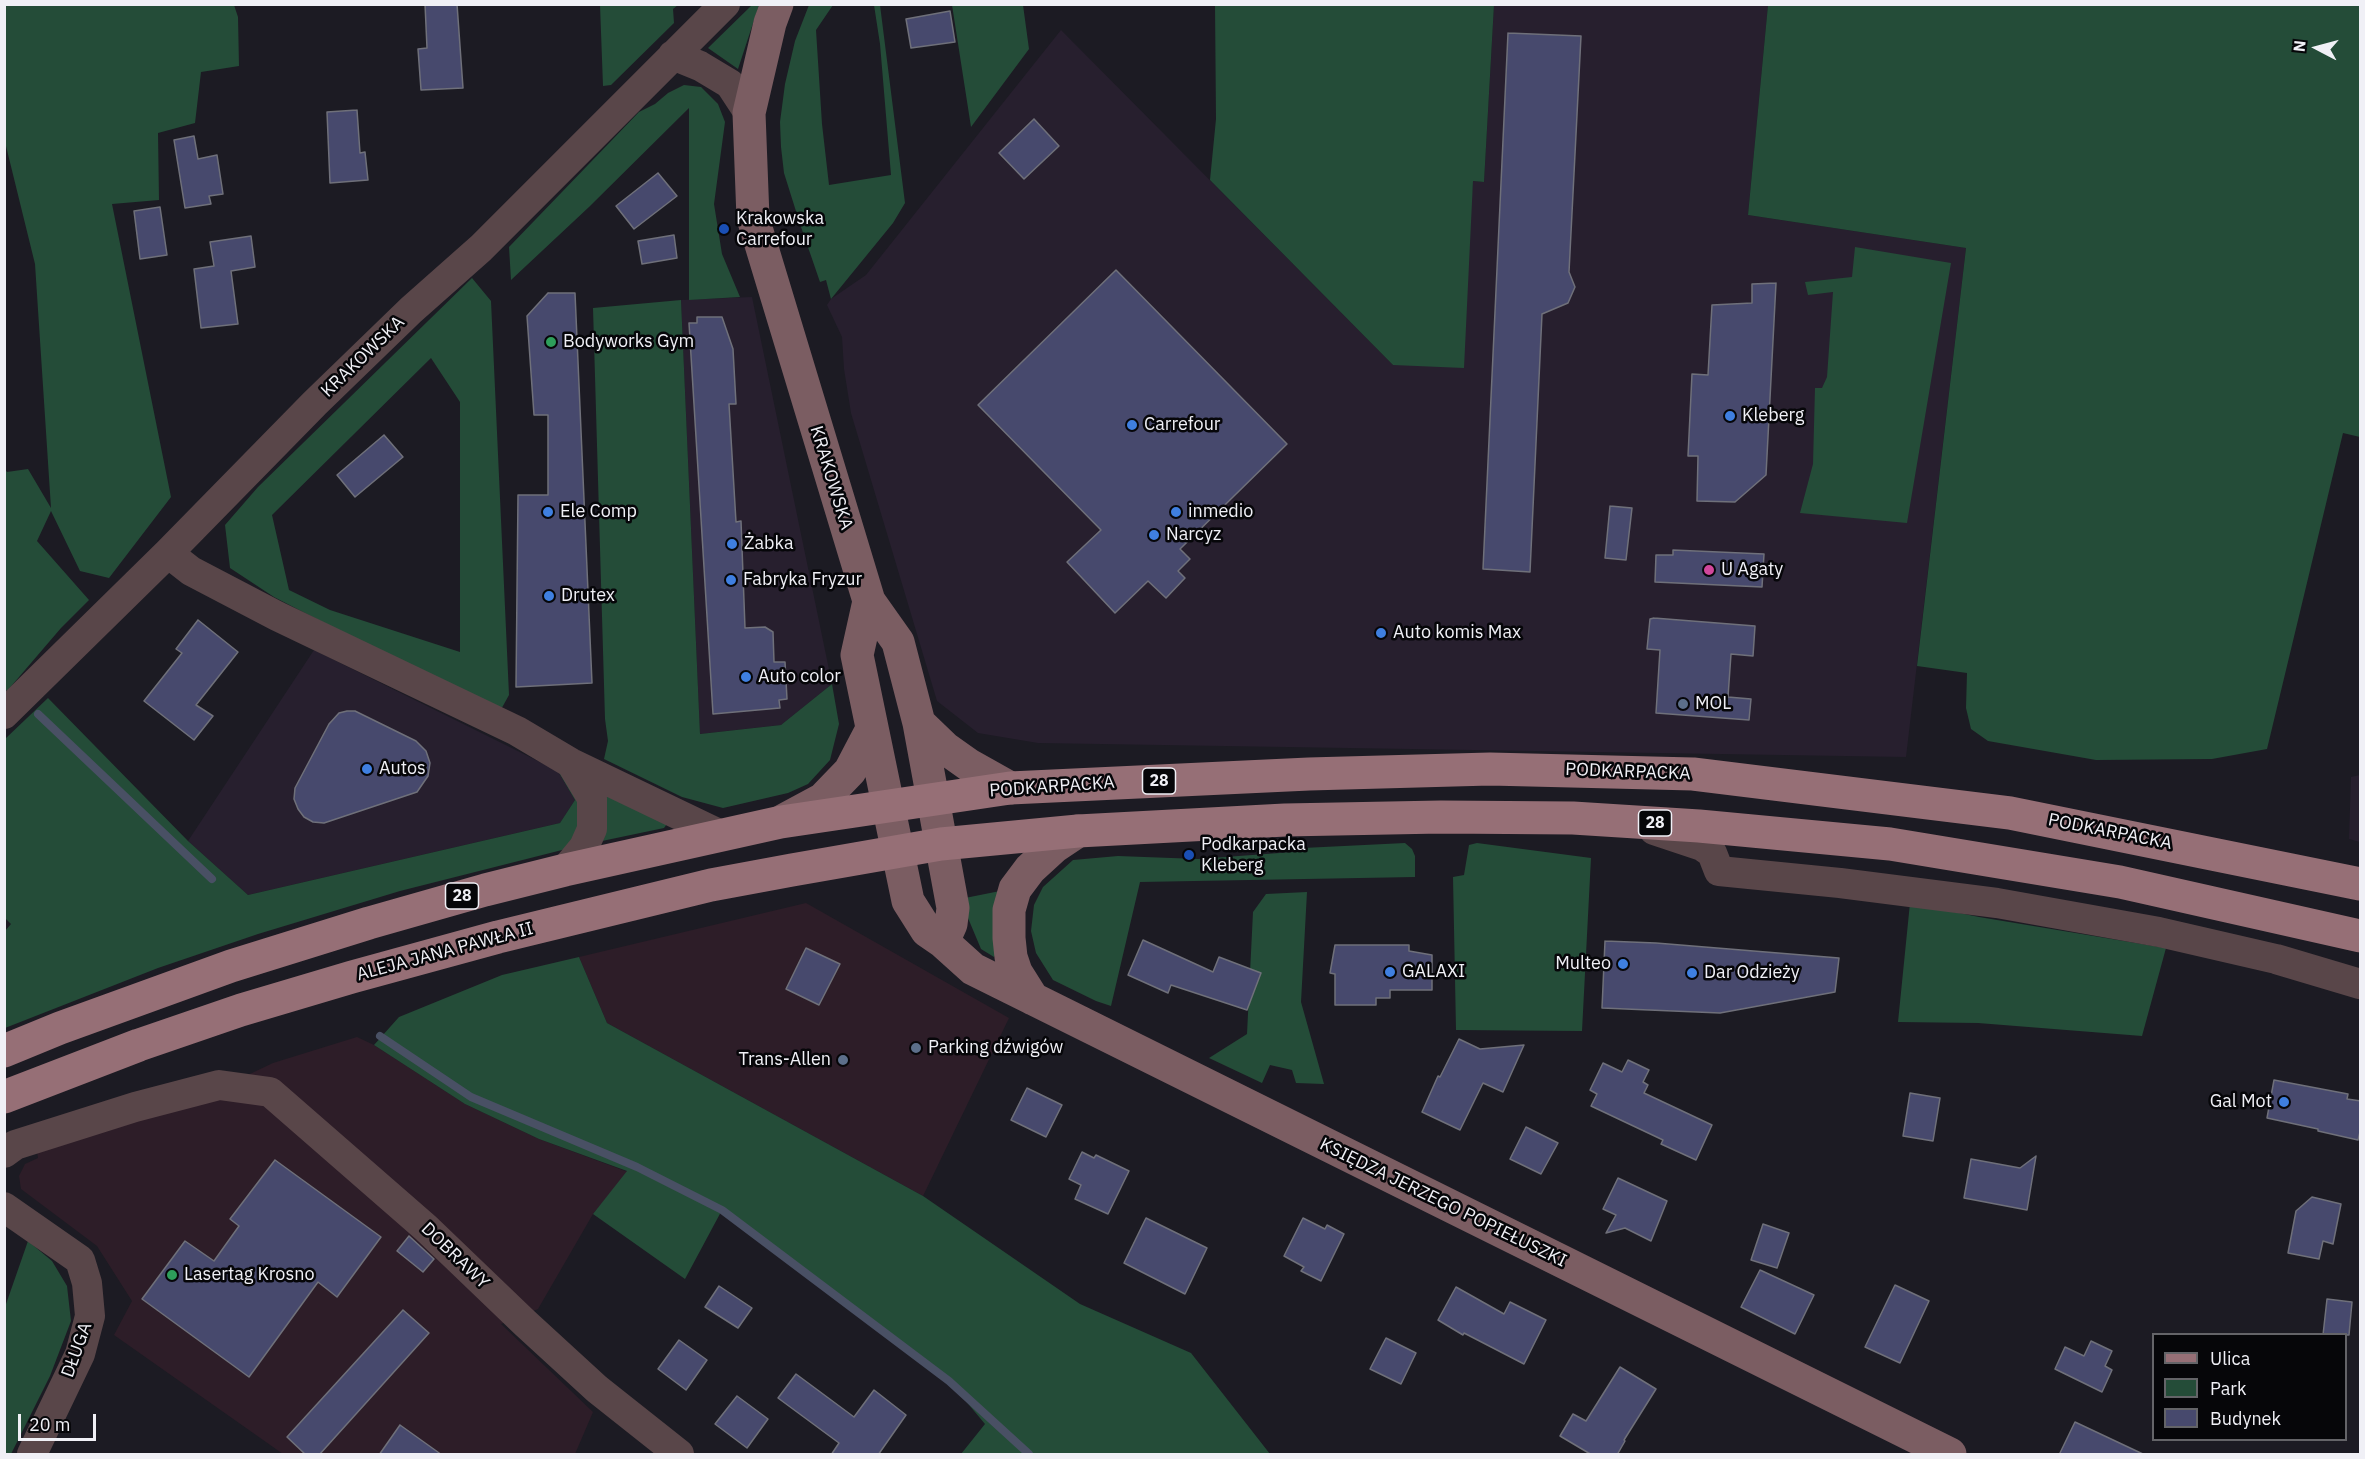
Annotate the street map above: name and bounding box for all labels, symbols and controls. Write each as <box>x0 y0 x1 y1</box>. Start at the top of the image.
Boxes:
north arrow <box>2287 18 2347 78</box>
text: N <box>2289 39 2310 53</box>
place label: Krakowska Carrefour <box>736 208 824 250</box>
marker: Krakowska Carrefour <box>717 222 731 236</box>
street label: KRAKOWSKA <box>317 312 409 402</box>
place label: Bodyworks Gym <box>563 331 694 353</box>
marker: Bodyworks Gym <box>544 335 558 349</box>
place label: Kleberg <box>1742 405 1804 427</box>
marker: Kleberg <box>1723 409 1737 423</box>
place label: Carrefour <box>1144 414 1220 436</box>
marker: Carrefour <box>1125 418 1139 432</box>
street label: KRAKOWSKA <box>805 423 857 533</box>
place label: Ele Comp <box>560 501 637 523</box>
place label: inmedio <box>1188 501 1253 523</box>
marker: Ele Comp <box>541 505 555 519</box>
marker: inmedio <box>1169 505 1183 519</box>
place label: Narcyz <box>1166 524 1221 546</box>
marker: Narcyz <box>1147 528 1161 542</box>
place label: Żabka <box>744 533 793 555</box>
marker: Żabka <box>725 537 739 551</box>
place label: U Agaty <box>1721 559 1783 581</box>
marker: U Agaty <box>1702 563 1716 577</box>
place label: Fabryka Fryzur <box>743 569 862 591</box>
marker: Fabryka Fryzur <box>724 573 738 587</box>
place label: Drutex <box>561 585 615 607</box>
marker: Drutex <box>542 589 556 603</box>
place label: Auto komis Max <box>1393 622 1521 644</box>
marker: Auto komis Max <box>1374 626 1388 640</box>
place label: Auto color <box>758 666 841 688</box>
marker: Auto color <box>739 670 753 684</box>
place label: MOL <box>1695 693 1731 715</box>
marker: MOL <box>1676 697 1690 711</box>
place label: Autos <box>379 758 426 780</box>
street label: PODKARPACKA <box>1565 759 1691 785</box>
marker: Autos <box>360 762 374 776</box>
road number: 28 <box>1142 768 1176 794</box>
street label: PODKARPACKA <box>989 772 1115 802</box>
street label: PODKARPACKA <box>2046 809 2174 855</box>
road number: 28 <box>1638 810 1672 836</box>
place label: Podkarpacka Kleberg <box>1201 834 1306 876</box>
marker: Podkarpacka Kleberg <box>1182 848 1196 862</box>
road number: 28 <box>446 883 478 909</box>
street label: ALEJA JANA PAWŁA II <box>354 918 536 986</box>
place label: Multeo <box>1555 953 1611 975</box>
marker: Multeo <box>1616 957 1630 971</box>
place label: GALAXI <box>1402 961 1465 983</box>
place label: Dar Odzieży <box>1704 962 1800 984</box>
marker: GALAXI <box>1383 965 1397 979</box>
marker: Dar Odzieży <box>1685 966 1699 980</box>
place label: Parking dźwigów <box>928 1037 1063 1059</box>
marker: Parking dźwigów <box>909 1041 923 1055</box>
place label: Trans-Allen <box>738 1049 831 1071</box>
marker: Trans-Allen <box>836 1053 850 1067</box>
place label: Gal Mot <box>2210 1091 2272 1113</box>
marker: Gal Mot <box>2277 1095 2291 1109</box>
street label: KSIĘDZA JERZEGO POPIEŁUSZKI <box>1316 1134 1570 1272</box>
street label: DOBRAWY <box>416 1218 494 1294</box>
place label: Lasertag Krosno <box>184 1264 315 1286</box>
marker: Lasertag Krosno <box>165 1268 179 1282</box>
street label: DŁUGA <box>57 1320 97 1380</box>
legend <box>2152 1333 2347 1441</box>
text: Ulica <box>2210 1347 2250 1370</box>
text: Park <box>2210 1377 2246 1400</box>
scale bar <box>21 1402 99 1440</box>
text: Budynek <box>2210 1407 2281 1430</box>
text: 20 m <box>29 1413 71 1436</box>

